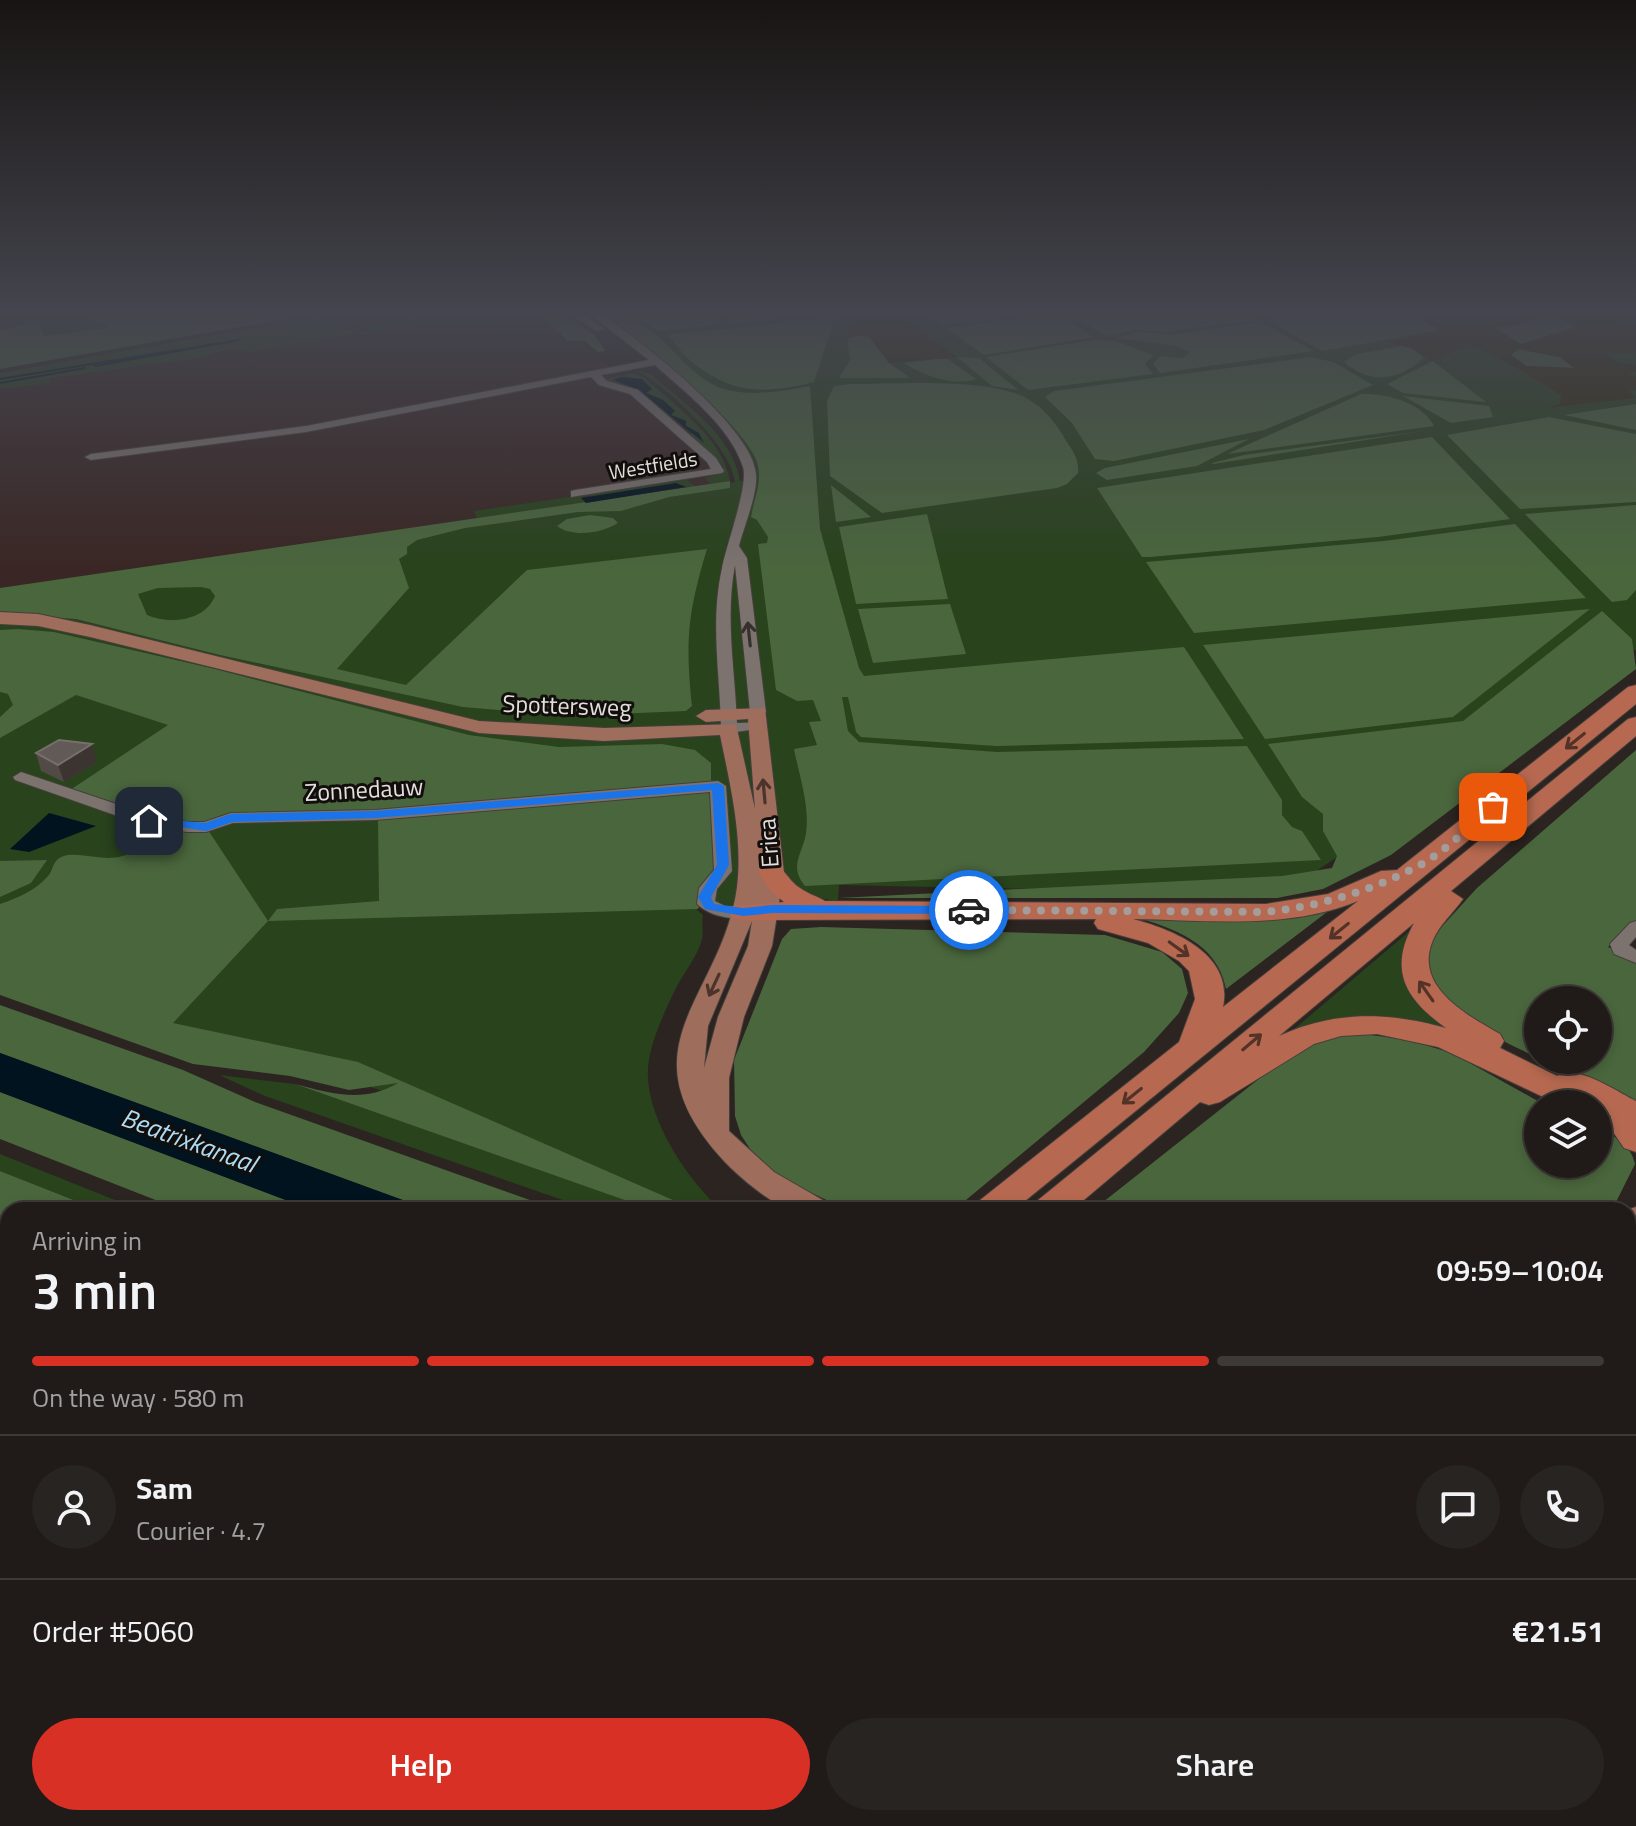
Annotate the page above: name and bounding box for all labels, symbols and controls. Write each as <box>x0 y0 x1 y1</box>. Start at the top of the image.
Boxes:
street label: Westfields <box>606 443 700 487</box>
one-way arrow <box>741 621 756 648</box>
street label: Spottersweg <box>502 685 632 725</box>
one-way arrow <box>1565 733 1586 750</box>
street label: Zonnedauw <box>304 768 424 810</box>
pin <box>1459 773 1527 841</box>
one-way arrow <box>756 778 771 805</box>
icon: bag <box>1471 785 1515 829</box>
pin <box>115 787 183 855</box>
icon: home <box>127 799 171 843</box>
street label: Erica <box>748 817 788 869</box>
courier <box>929 870 1009 950</box>
icon: car <box>947 888 991 932</box>
one-way arrow <box>1329 922 1350 940</box>
one-way arrow <box>1167 940 1189 957</box>
one-way arrow <box>706 972 721 996</box>
one-way arrow <box>1418 981 1434 1003</box>
map controls <box>1524 986 1612 1178</box>
button: locate <box>1524 986 1612 1074</box>
one-way arrow <box>1241 1033 1262 1051</box>
one-way arrow <box>1122 1088 1143 1105</box>
button: layers <box>1524 1090 1612 1178</box>
water label: Beatrixkanaal <box>116 1097 265 1184</box>
text: Arriving in <box>32 1221 142 1260</box>
text: 09:59–10:04 <box>1437 1247 1604 1293</box>
text: 3 min <box>32 1250 157 1329</box>
text: On the way · 580 m <box>32 1378 244 1417</box>
button: person <box>32 1465 116 1549</box>
text: Sam <box>136 1465 193 1511</box>
button: chat <box>1416 1465 1500 1549</box>
button: phone <box>1520 1465 1604 1549</box>
text: Courier · 4.7 <box>136 1511 266 1550</box>
text: Order #5060 <box>32 1608 194 1654</box>
text: €21.51 <box>1512 1608 1604 1654</box>
button: Help <box>32 1718 810 1810</box>
button: Share <box>826 1718 1604 1810</box>

